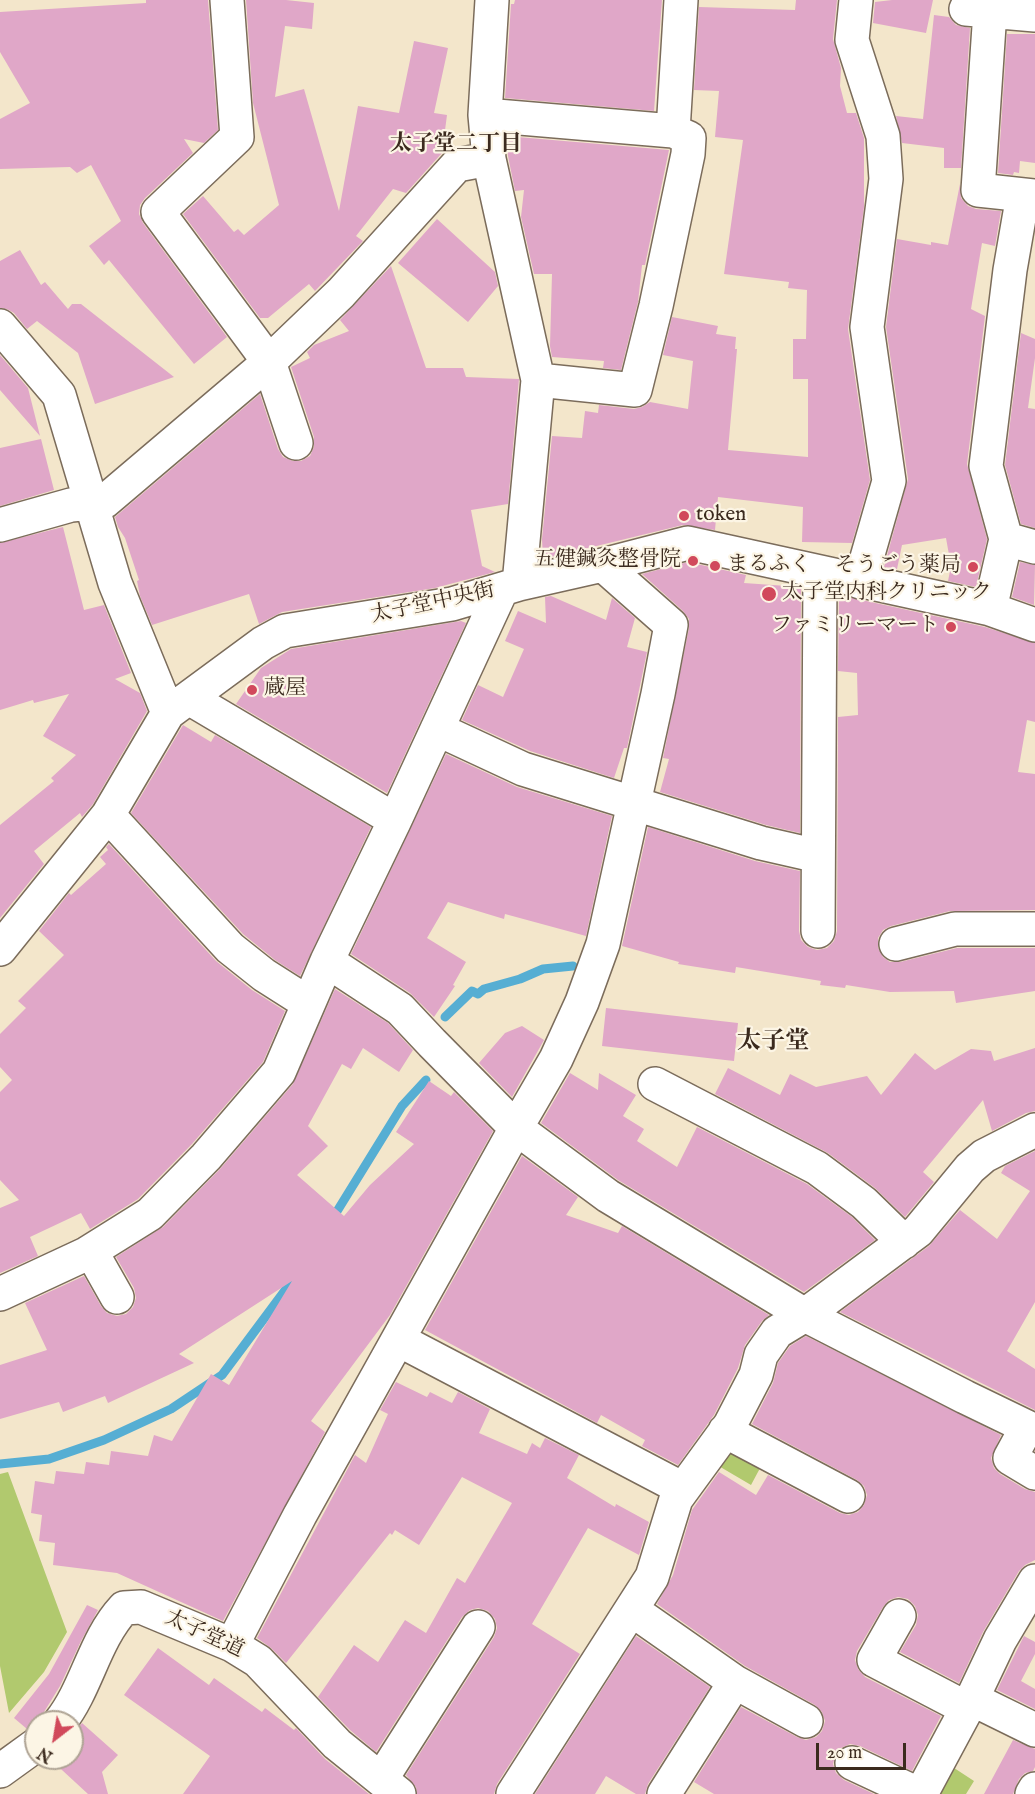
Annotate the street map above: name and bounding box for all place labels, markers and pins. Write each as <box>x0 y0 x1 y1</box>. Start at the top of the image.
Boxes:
place label: token <box>696 503 746 529</box>
marker: token <box>677 509 691 523</box>
place label: 五健鍼灸整骨院 <box>534 548 681 574</box>
place label: まるふく <box>727 553 811 579</box>
marker: 五健鍼灸整骨院 <box>686 554 700 568</box>
place label: そうごう薬局 <box>835 554 961 580</box>
marker: まるふく <box>708 559 722 573</box>
marker: そうごう薬局 <box>966 560 980 574</box>
place label: 太子堂内科クリニック <box>782 581 992 607</box>
marker: 太子堂内科クリニック <box>760 585 778 603</box>
place label: ファミリーマート <box>771 614 939 640</box>
marker: ファミリーマート <box>944 620 958 634</box>
place label: 蔵屋 <box>264 677 306 703</box>
marker: 蔵屋 <box>245 683 259 697</box>

